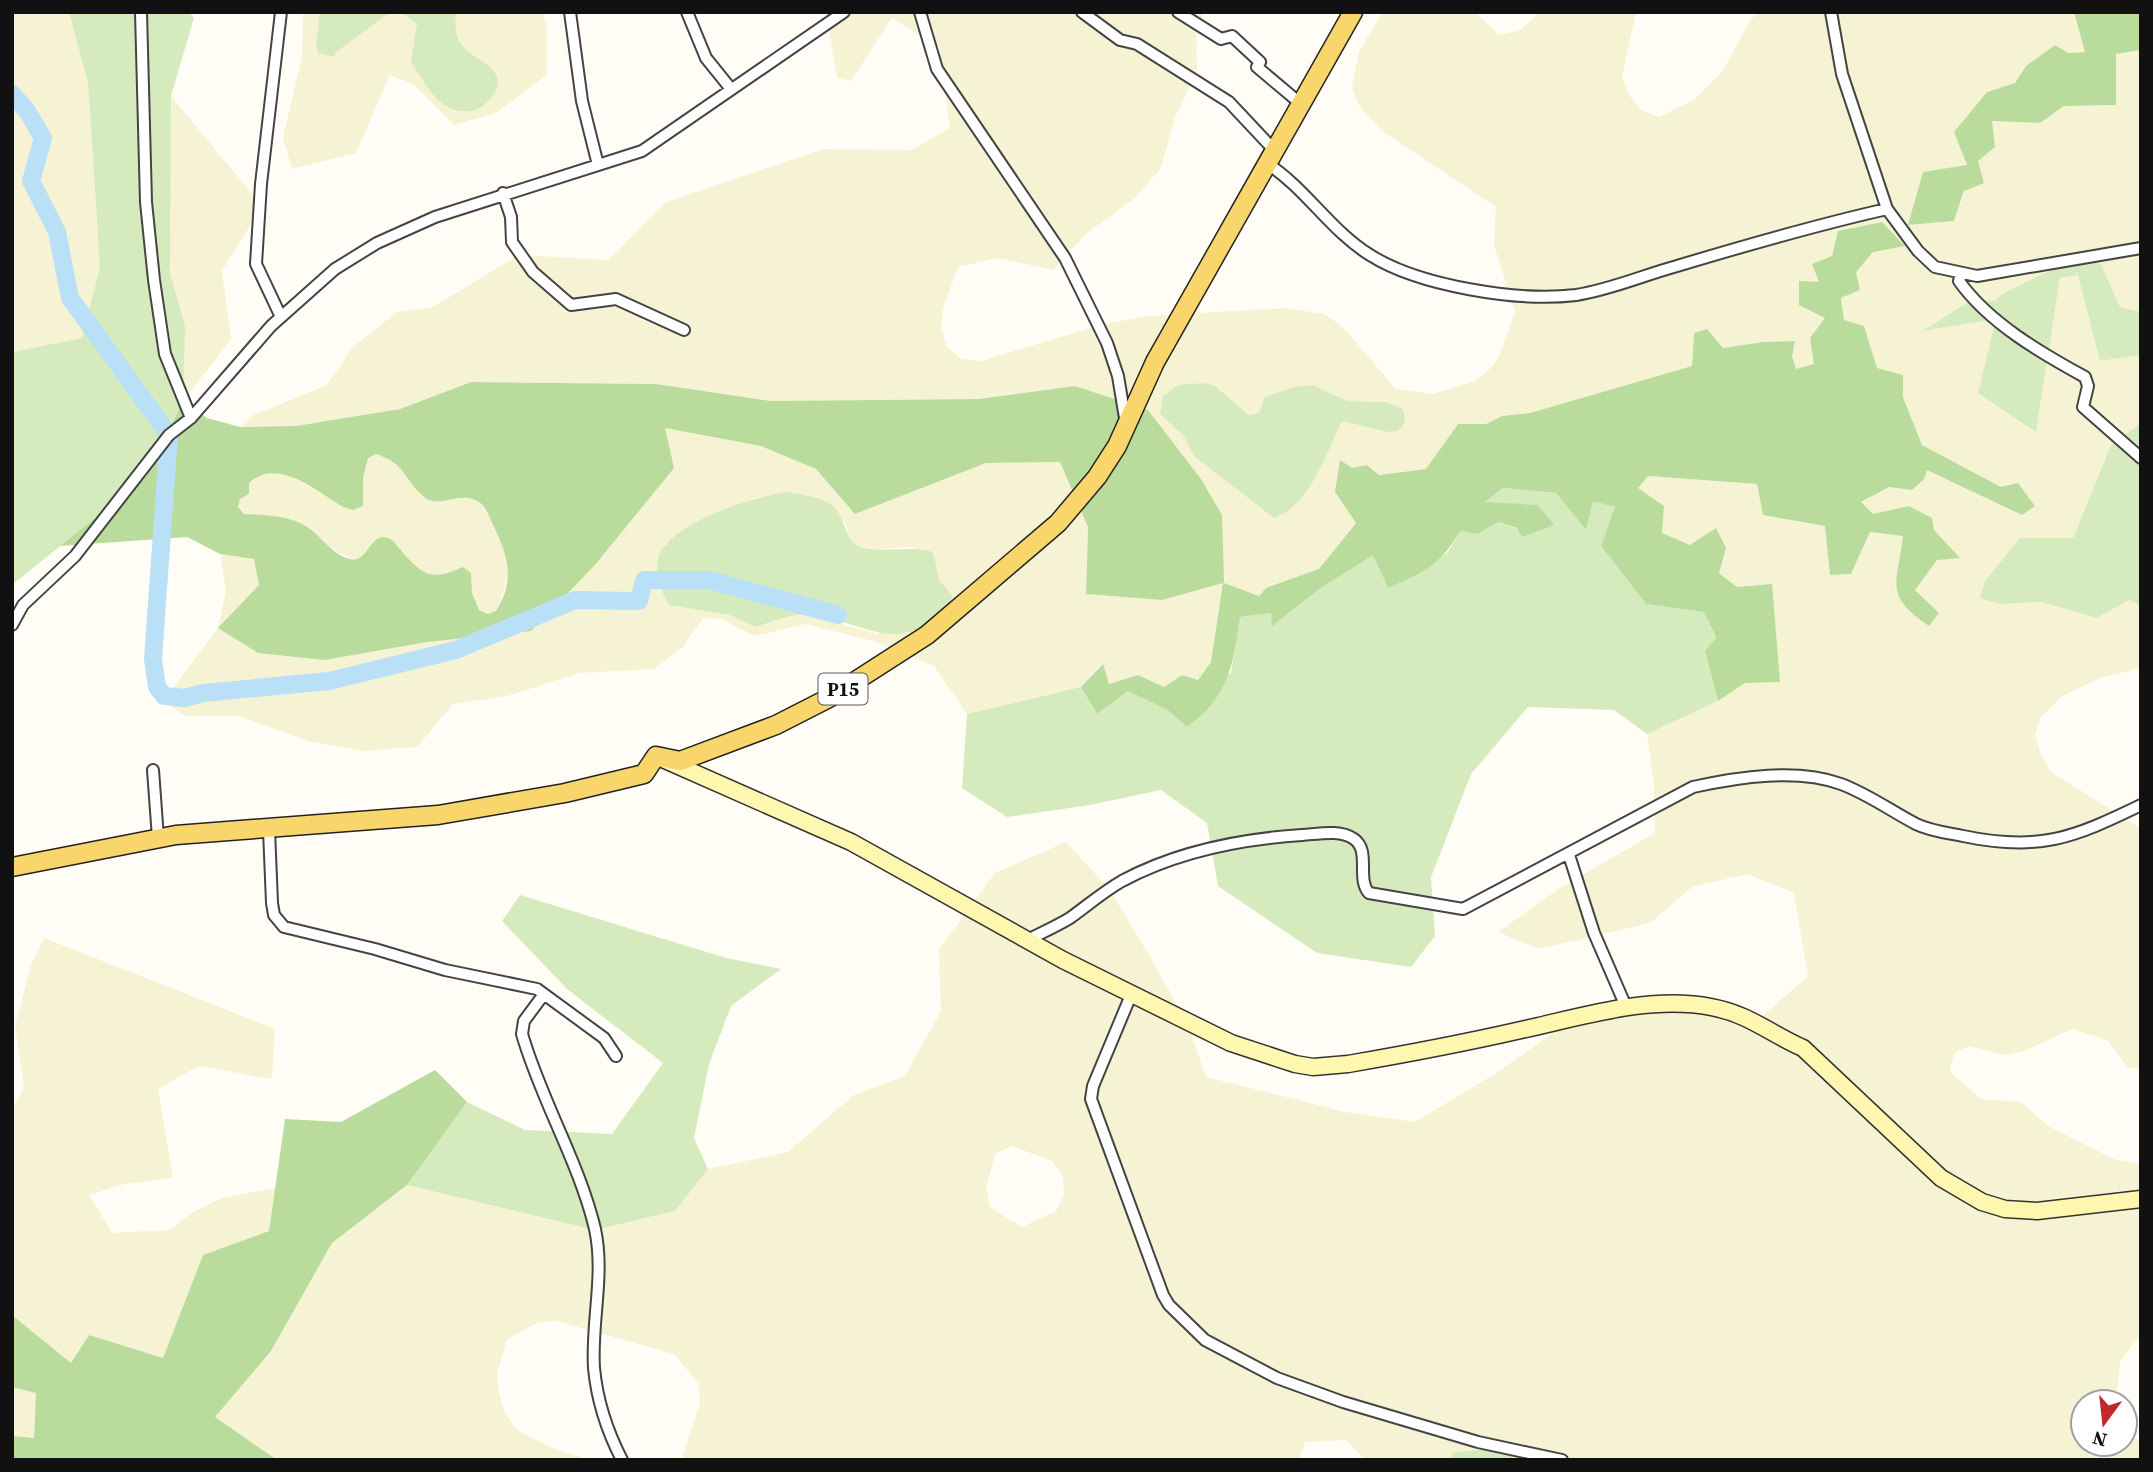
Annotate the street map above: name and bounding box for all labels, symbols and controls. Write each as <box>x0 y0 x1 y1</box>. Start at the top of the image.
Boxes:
road number: P15 <box>818 674 868 704</box>
north arrow <box>2069 1388 2139 1458</box>
text: N <box>2089 1425 2110 1454</box>

